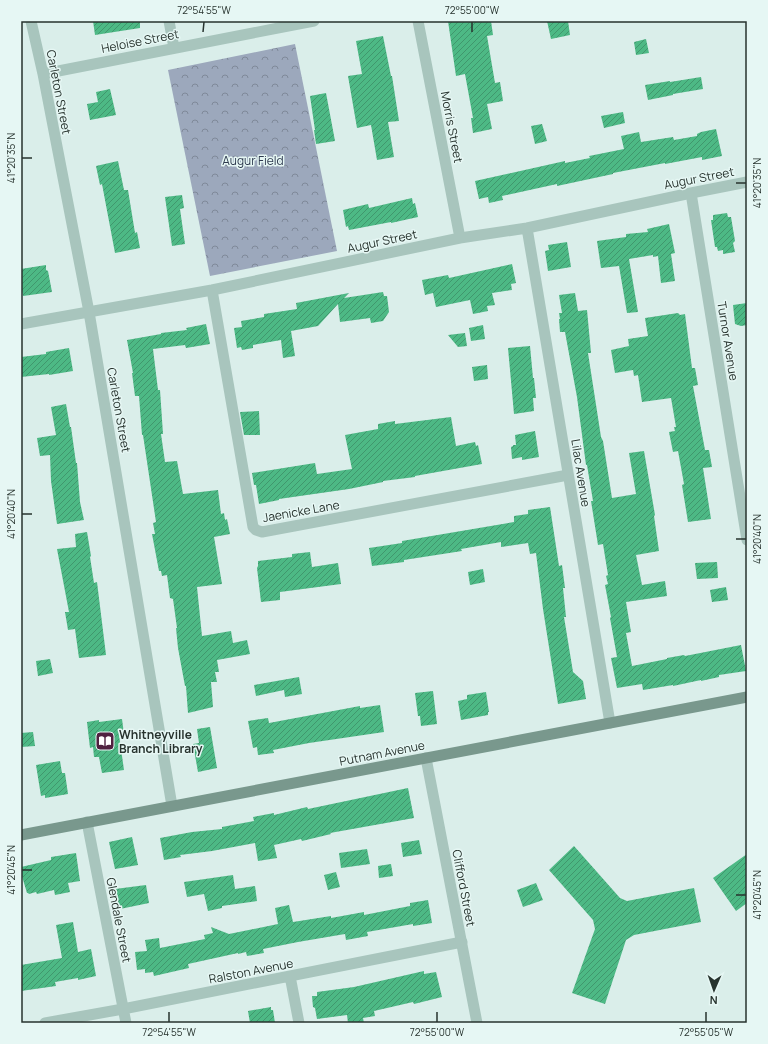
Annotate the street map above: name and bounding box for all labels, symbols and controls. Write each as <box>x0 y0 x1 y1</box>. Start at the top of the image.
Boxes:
text: 72°54'55"W <box>177 3 231 17</box>
text: 72°55'00"W <box>445 3 500 17</box>
street label: Heloise Street <box>100 25 181 57</box>
street label: Carleton Street <box>42 48 76 136</box>
street label: Morris Street <box>437 90 467 164</box>
text: 41°20'35"N <box>4 133 18 183</box>
park label: Augur Field <box>222 152 284 169</box>
text: 41°20'35"N <box>750 158 764 208</box>
street label: Augur Street <box>663 163 736 193</box>
street label: Augur Street <box>346 225 419 257</box>
street label: Turnor Avenue <box>713 300 743 382</box>
street label: Carleton Street <box>103 366 135 454</box>
street label: Lilac Avenue <box>567 438 595 508</box>
text: 41°20'40"N <box>4 489 18 539</box>
street label: Jaenicke Lane <box>261 496 341 526</box>
text: 41°20'40"N <box>750 514 764 564</box>
place label: Whitneyville Branch Library <box>119 726 203 757</box>
library icon: Whitneyville Branch Library <box>94 730 116 752</box>
street label: Putnam Avenue <box>338 736 426 770</box>
text: 41°20'45"N <box>4 845 18 895</box>
street label: Clifford Street <box>448 848 480 928</box>
text: 41°20'45"N <box>750 870 764 920</box>
street label: Glendale Street <box>102 876 136 964</box>
street label: Ralston Avenue <box>207 954 295 988</box>
north arrow <box>694 970 734 1010</box>
text: N <box>709 993 718 1008</box>
text: 72°54'55"W <box>142 1025 196 1039</box>
text: 72°55'00"W <box>410 1025 465 1039</box>
text: 72°55'05"W <box>679 1025 734 1039</box>

